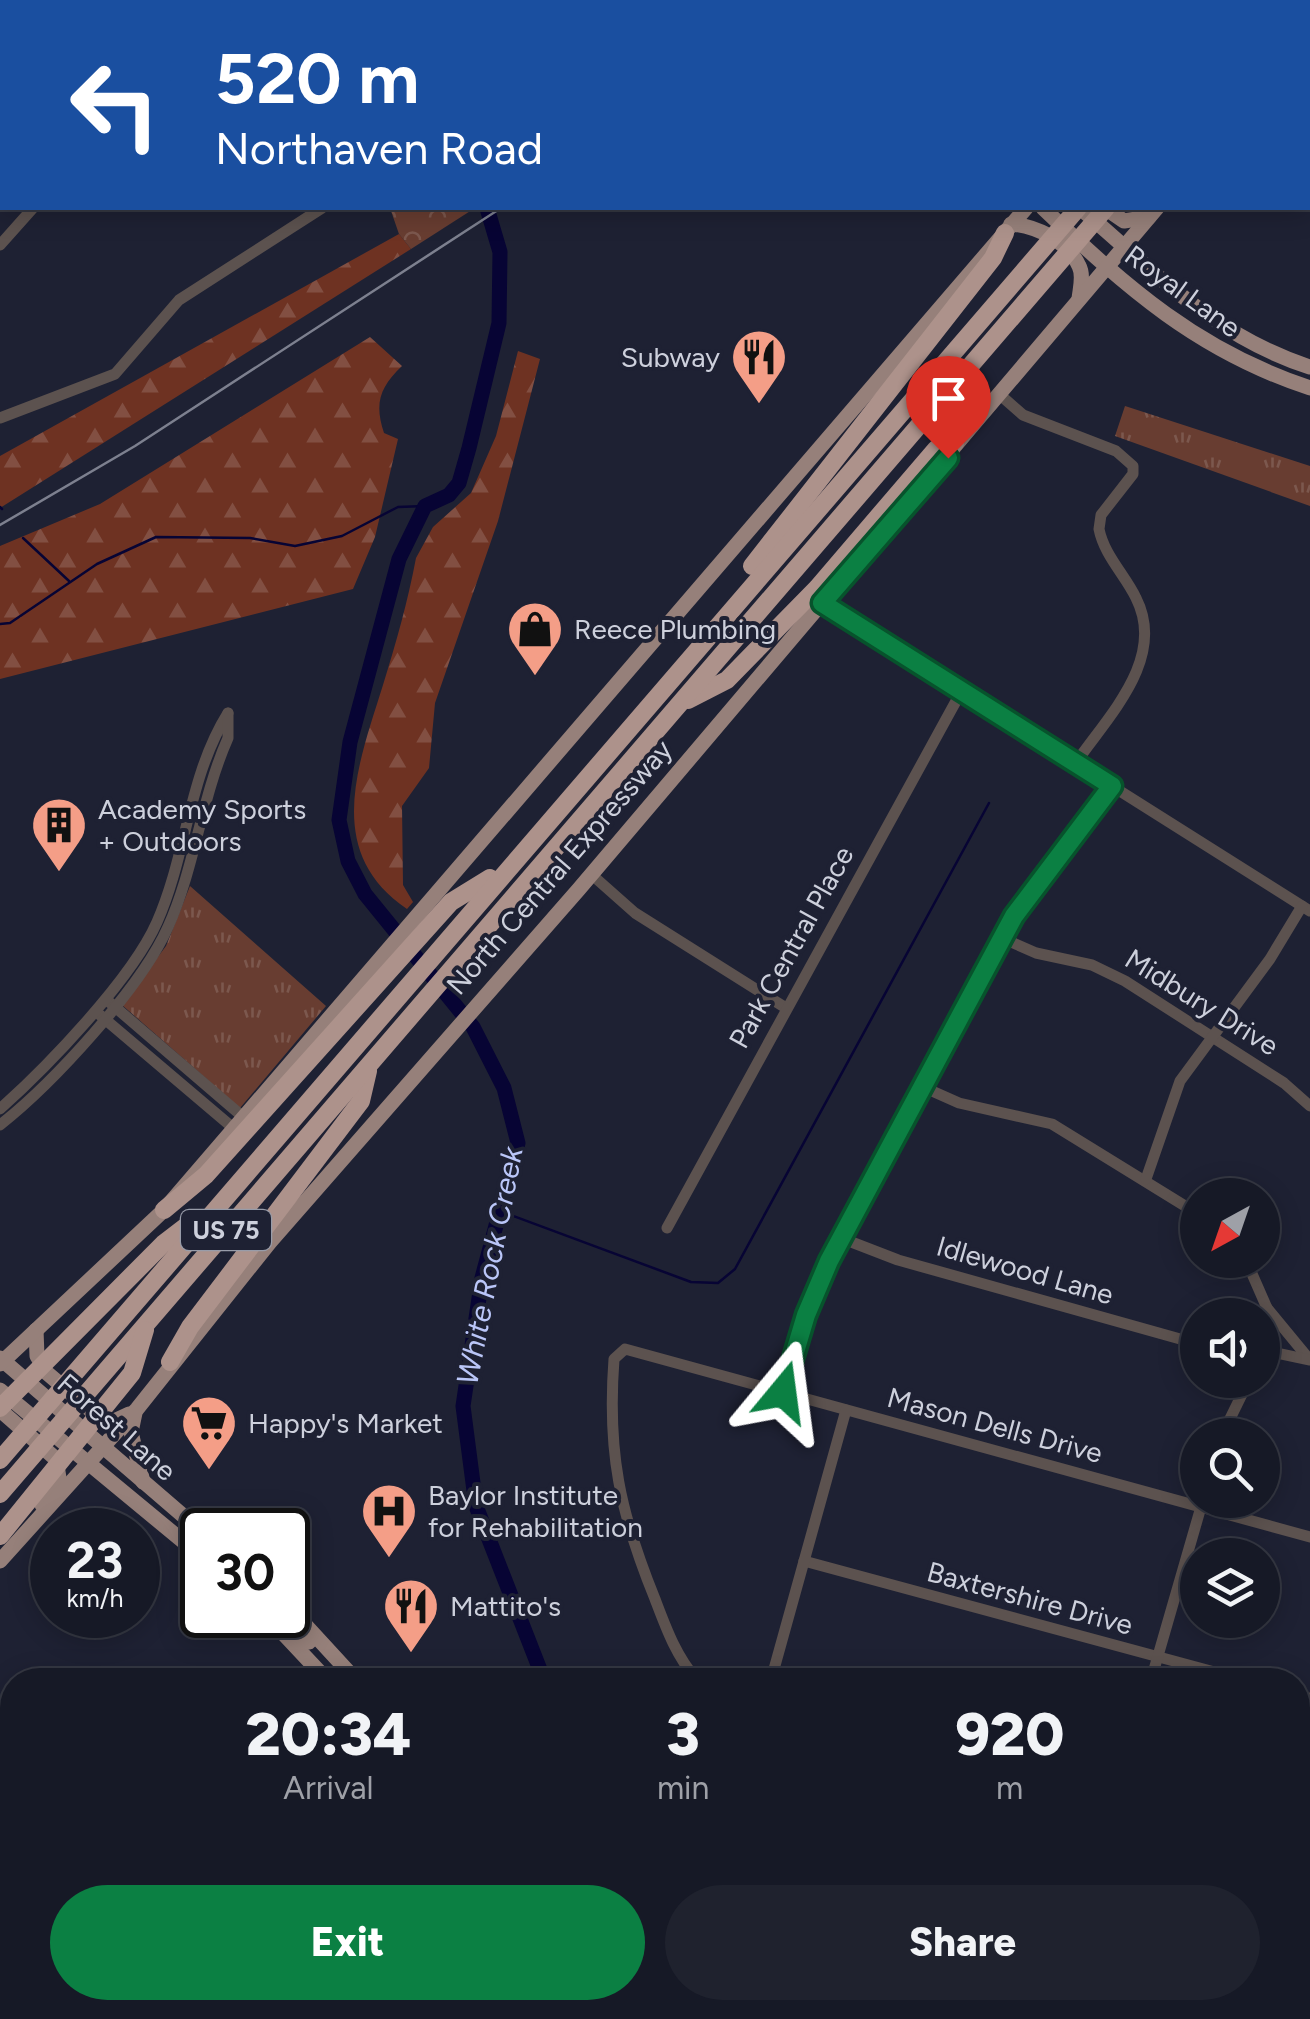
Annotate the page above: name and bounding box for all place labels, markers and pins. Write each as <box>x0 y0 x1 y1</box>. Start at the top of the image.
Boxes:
restaurant icon: Subway <box>729 327 789 406</box>
place label: Subway <box>621 340 720 374</box>
pin <box>906 356 991 459</box>
shop icon: Reece Plumbing <box>505 599 565 678</box>
place label: Reece Plumbing <box>574 612 776 646</box>
place label: Academy Sports + Outdoors <box>98 792 306 858</box>
building icon: Academy Sports + Outdoors <box>29 795 89 874</box>
supermarket icon: Happy's Market <box>179 1393 239 1472</box>
place label: Happy's Market <box>248 1406 443 1440</box>
place label: Baylor Institute for Rehabilitation <box>428 1478 643 1544</box>
hospital icon: Baylor Institute for Rehabilitation <box>359 1481 419 1560</box>
restaurant icon: Mattito's <box>381 1576 441 1655</box>
place label: Mattito's <box>450 1589 561 1623</box>

